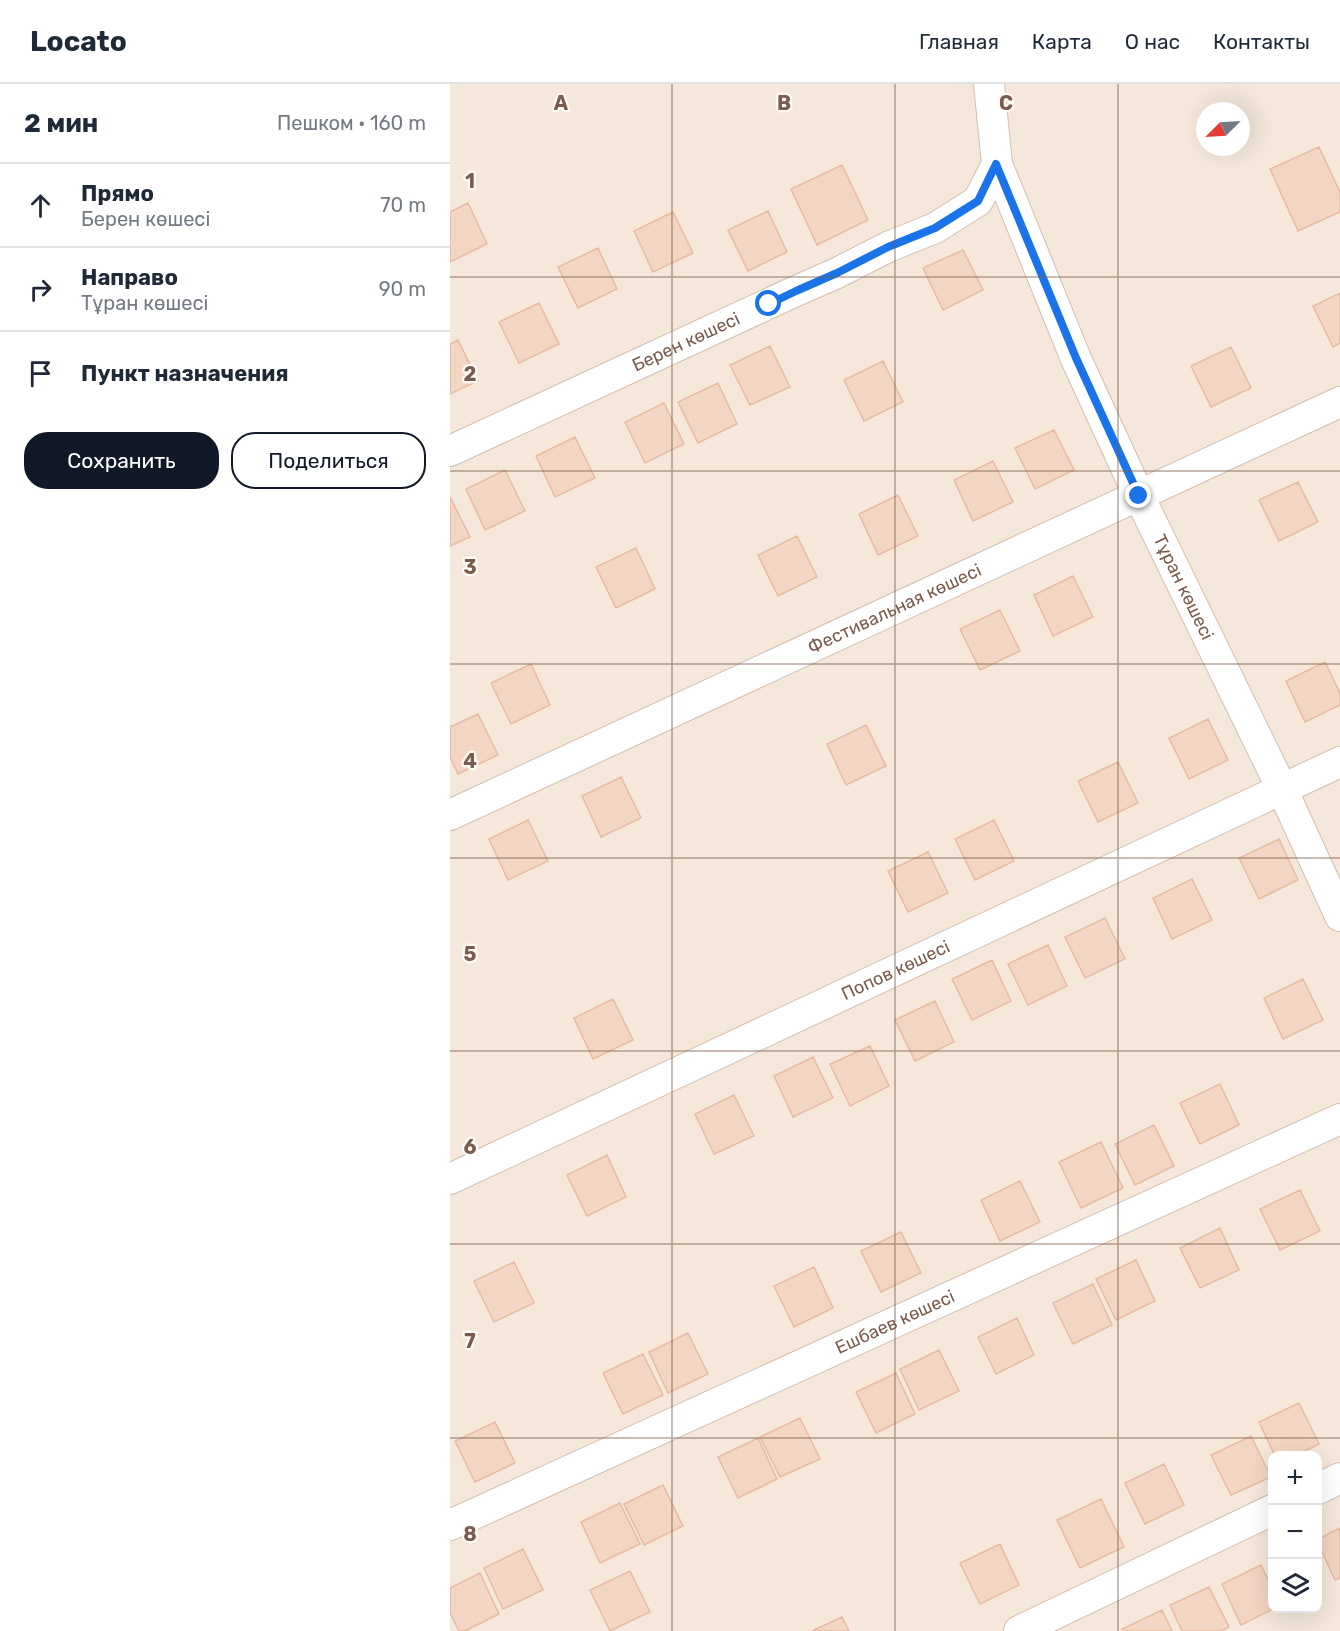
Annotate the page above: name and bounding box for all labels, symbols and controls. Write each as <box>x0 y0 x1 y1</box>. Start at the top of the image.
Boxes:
text: Locato <box>30 25 127 58</box>
text: Главная <box>919 29 999 54</box>
text: Карта <box>1032 29 1092 54</box>
text: О нас <box>1125 29 1180 54</box>
text: Контакты <box>1213 29 1310 54</box>
text: A <box>554 91 569 115</box>
text: B <box>777 91 791 115</box>
text: C <box>999 91 1013 115</box>
north arrow <box>1196 102 1250 156</box>
text: 2 мин <box>24 108 98 139</box>
text: Пешком · 160 m <box>277 111 426 135</box>
text: 1 <box>465 169 475 193</box>
text: Прямо <box>81 180 154 207</box>
icon: ahead <box>24 189 57 222</box>
text: 70 m <box>380 193 426 217</box>
text: Берен көшесі <box>81 207 210 231</box>
text: Направо <box>81 264 178 291</box>
icon: right <box>24 273 57 306</box>
text: 90 m <box>379 277 426 301</box>
route start <box>755 290 781 316</box>
text: Тұран көшесі <box>81 291 208 315</box>
street label: Берен көшесі <box>629 307 743 376</box>
icon: arrive <box>24 357 57 390</box>
text: Пункт назначения <box>81 360 289 387</box>
text: 2 <box>464 362 477 386</box>
button: Сохранить <box>24 432 219 489</box>
button: Поделиться <box>231 432 426 489</box>
route end <box>1125 482 1151 508</box>
street label: Тұран көшесі <box>1148 531 1219 643</box>
text: 3 <box>463 555 477 579</box>
street label: Фестивальная көшесі <box>804 559 985 658</box>
text: 4 <box>463 749 477 773</box>
street label: Попов көшесі <box>838 935 953 1005</box>
text: 5 <box>464 942 477 966</box>
text: 6 <box>463 1135 477 1159</box>
street label: Ешбаев көшесі <box>832 1285 958 1359</box>
text: 7 <box>464 1329 476 1353</box>
map controls <box>1268 1451 1322 1613</box>
button: + <box>1268 1451 1322 1505</box>
button: − <box>1268 1505 1322 1559</box>
text: 8 <box>463 1522 477 1546</box>
button: layers <box>1268 1559 1322 1613</box>

